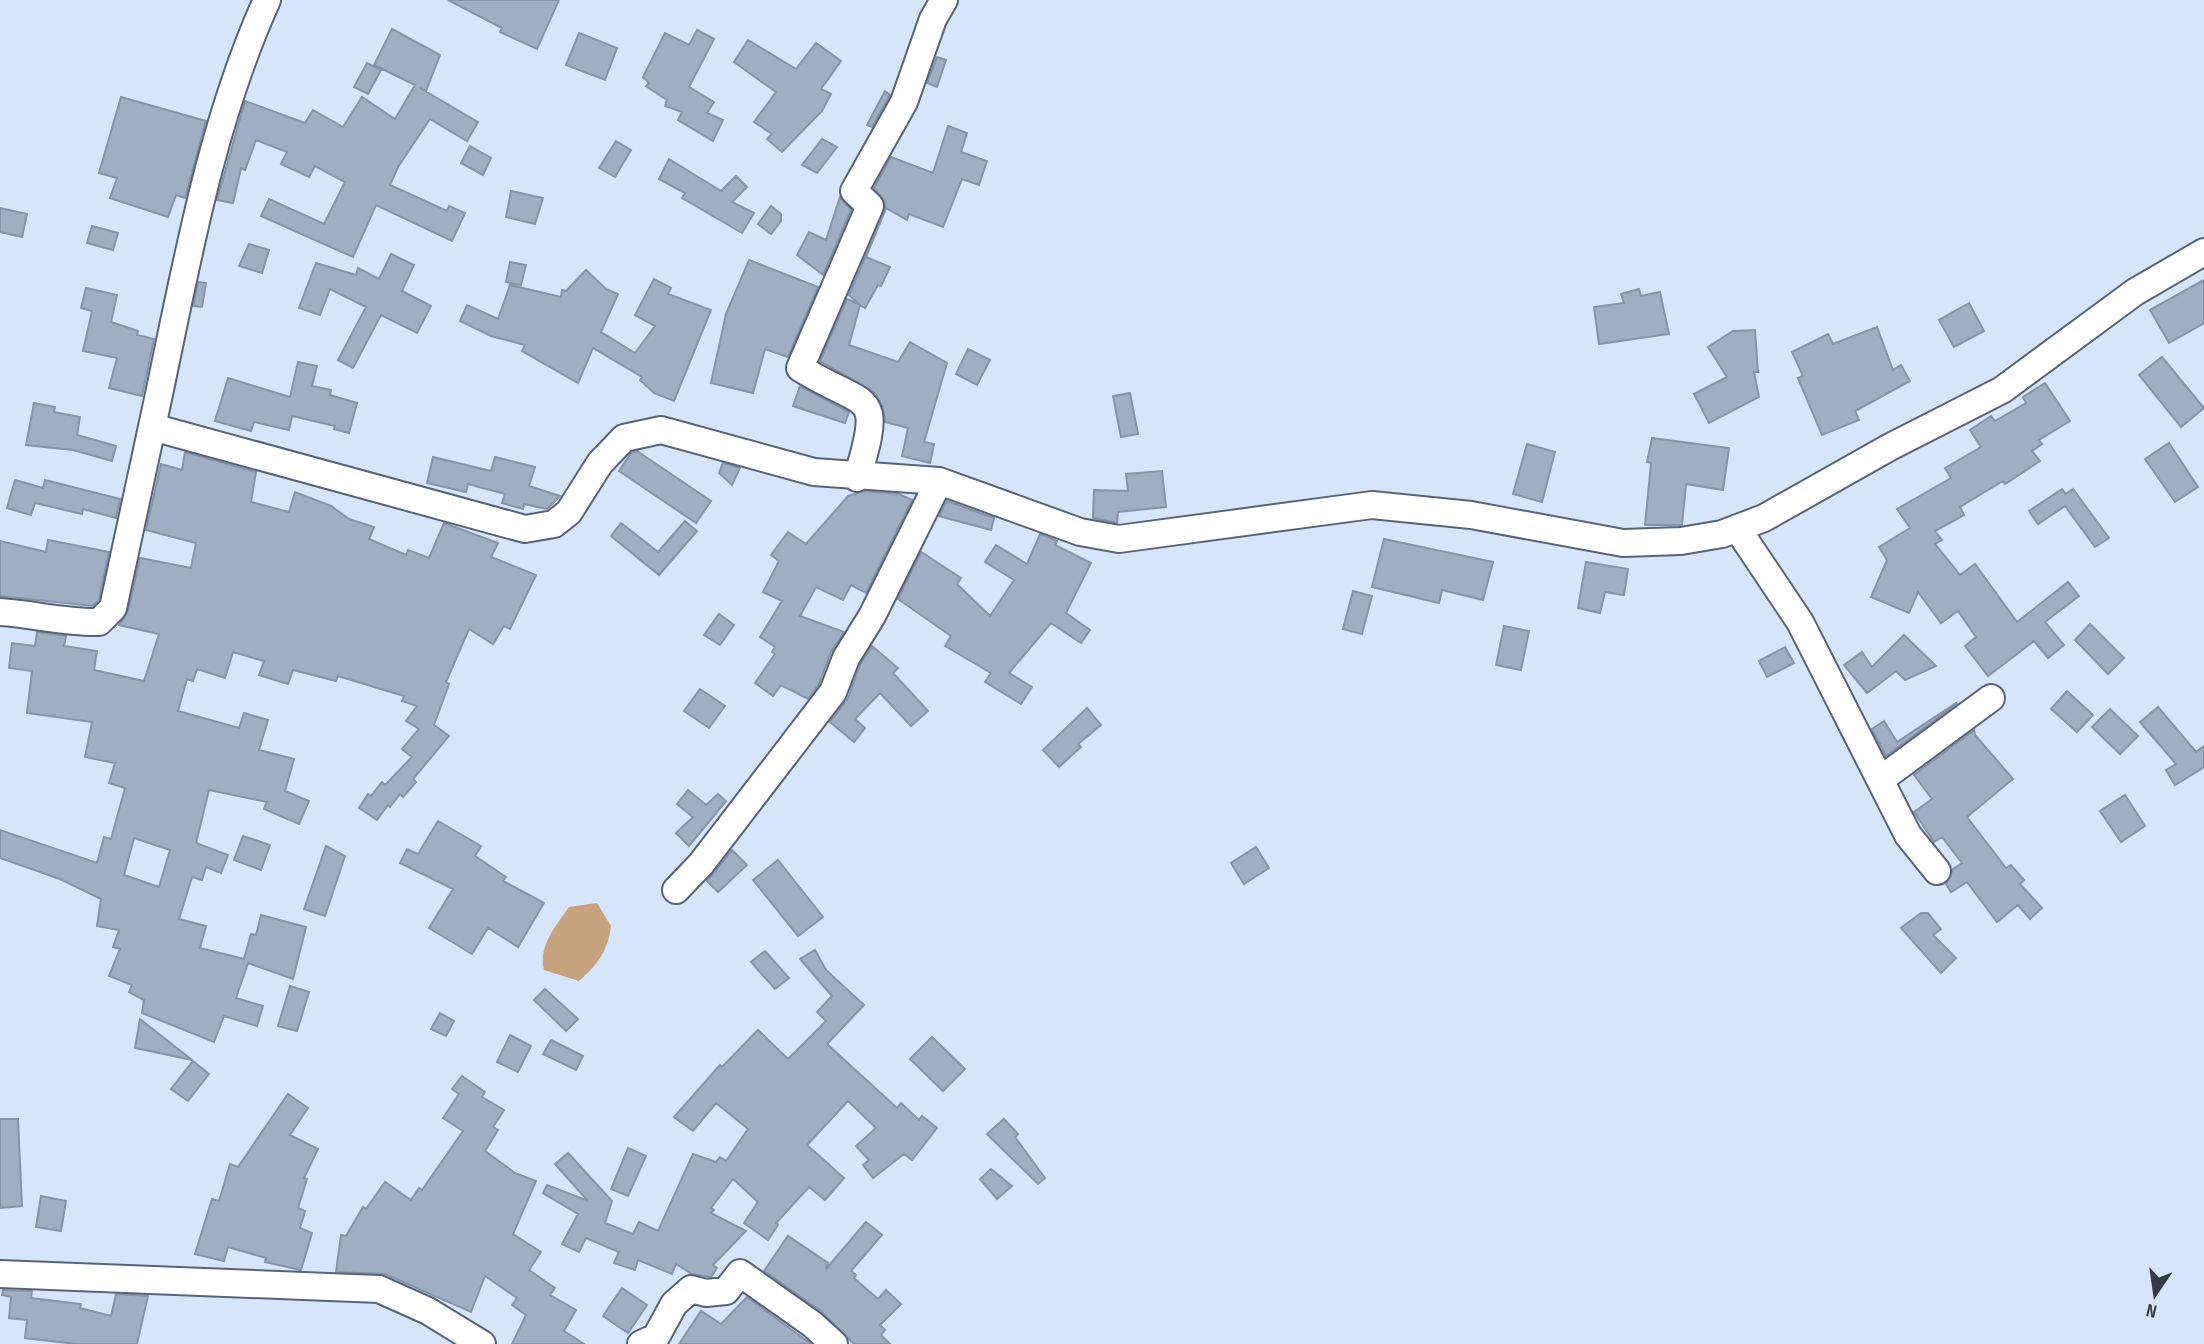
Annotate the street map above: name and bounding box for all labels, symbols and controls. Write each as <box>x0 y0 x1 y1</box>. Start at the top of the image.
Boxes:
north arrow <box>2120 1260 2190 1330</box>
text: N <box>2144 1298 2159 1322</box>

